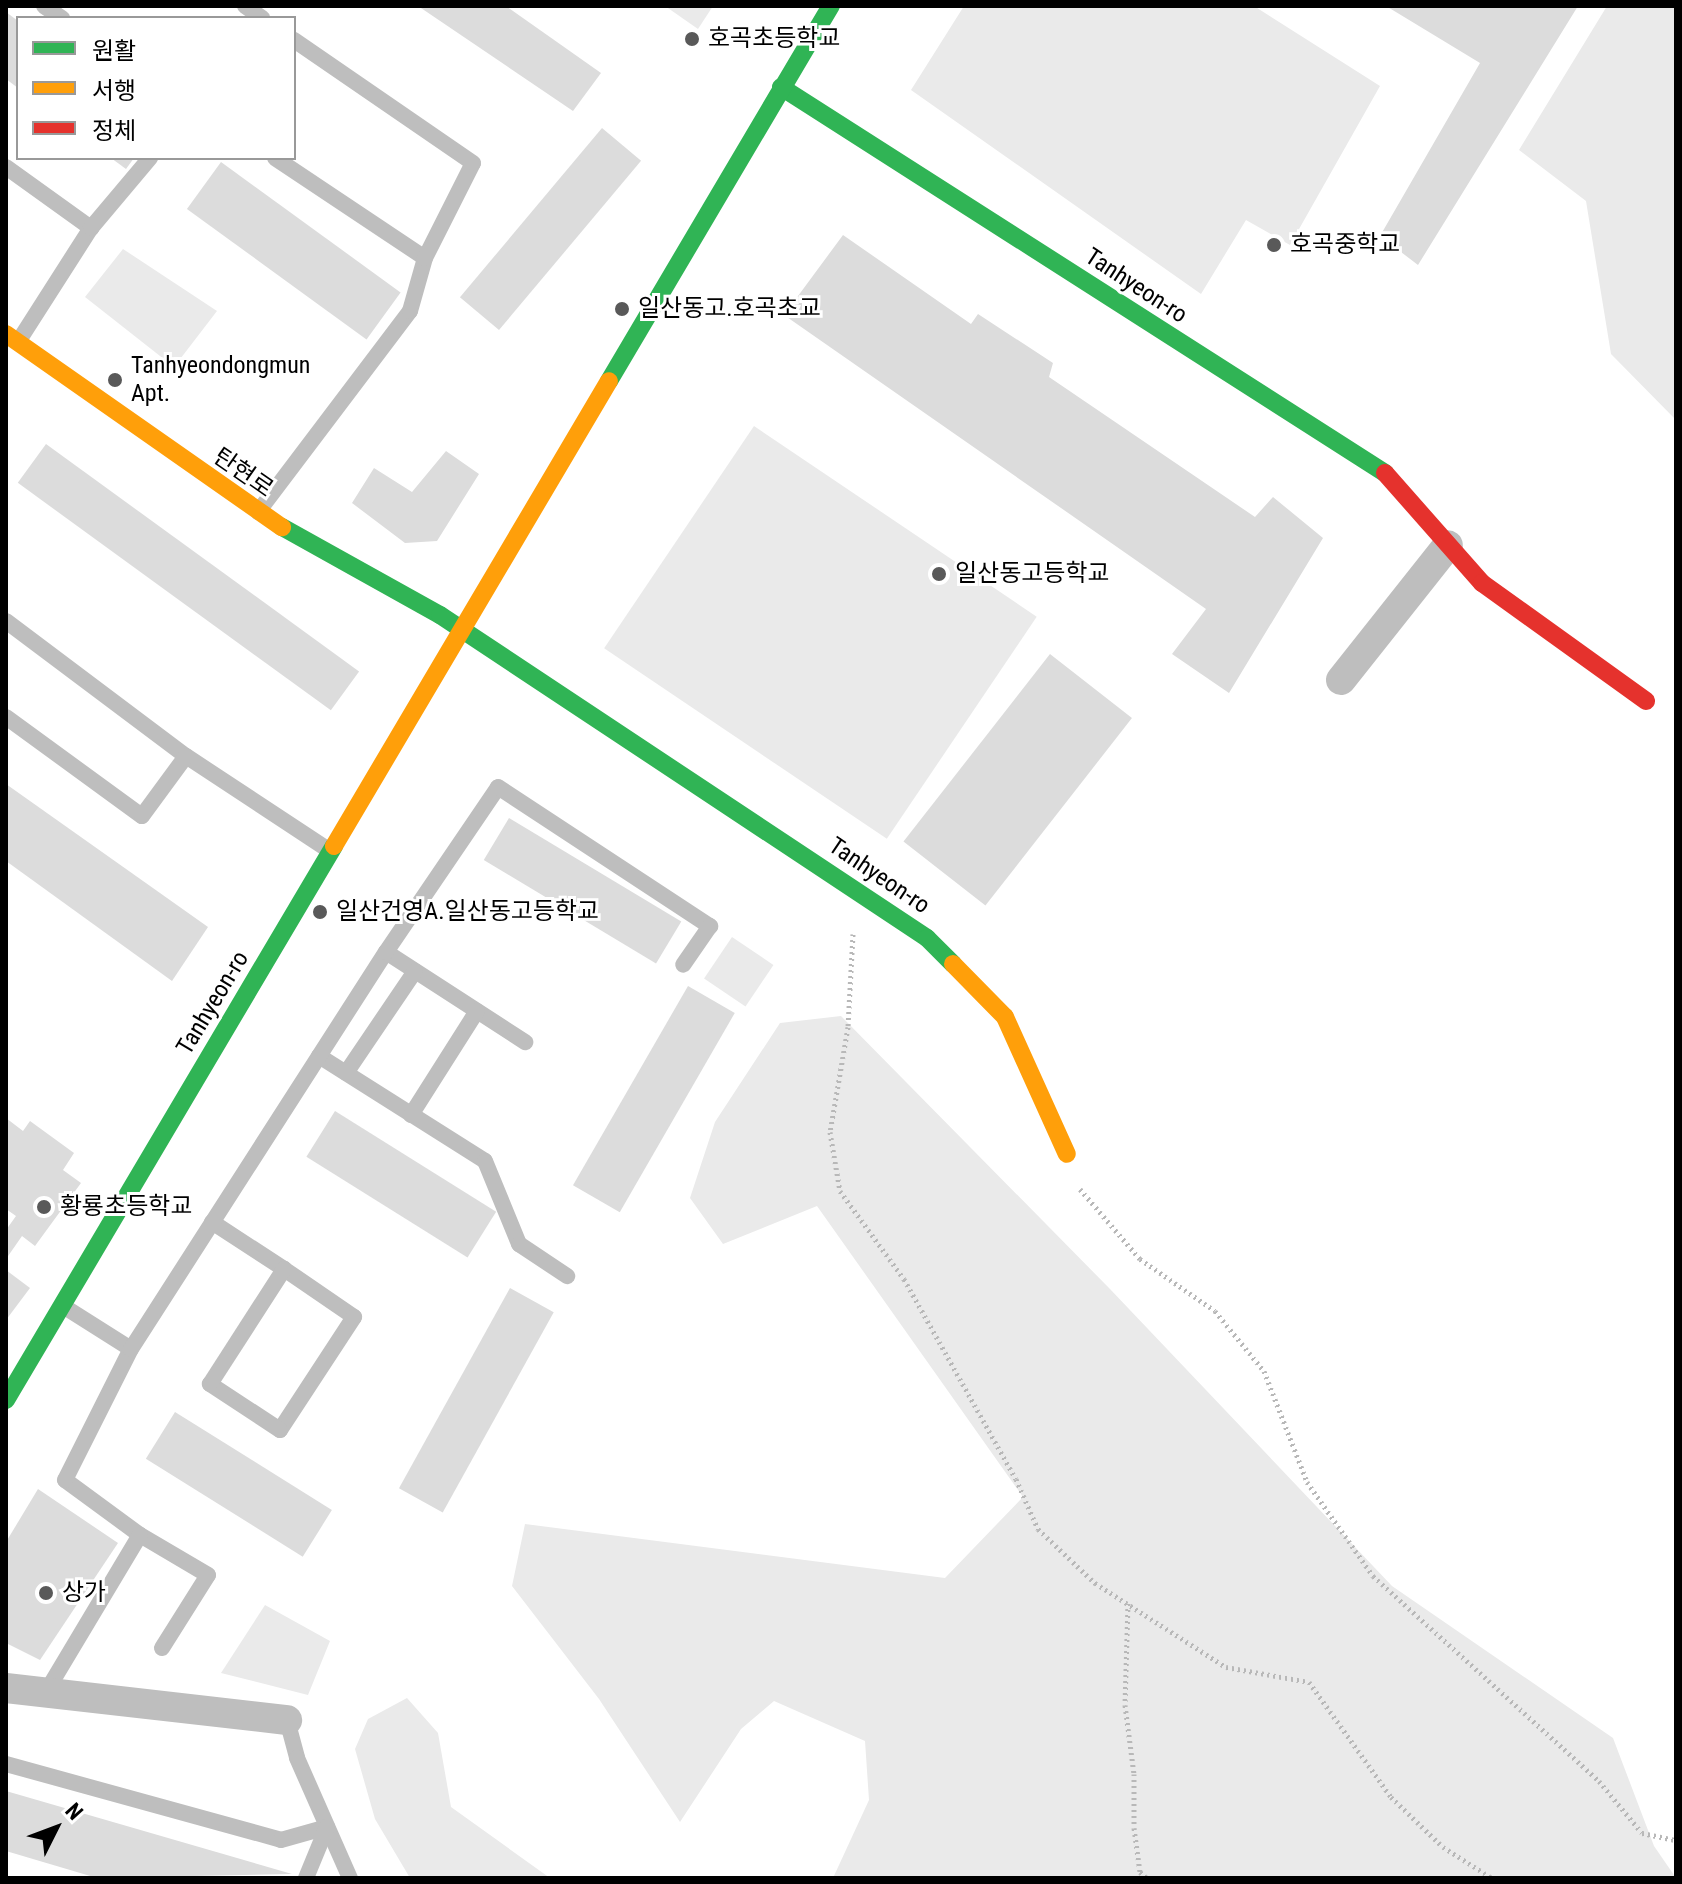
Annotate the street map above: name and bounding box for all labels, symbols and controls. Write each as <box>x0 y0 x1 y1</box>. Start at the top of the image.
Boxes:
legend <box>16 16 296 160</box>
place label: 호곡초등학교 <box>708 25 840 53</box>
marker: 호곡초등학교 <box>683 30 701 48</box>
text: 원활 <box>92 37 136 65</box>
text: 서행 <box>92 77 136 105</box>
text: 정체 <box>92 117 136 145</box>
place label: 호곡중학교 <box>1290 231 1400 259</box>
marker: 호곡중학교 <box>1265 236 1283 254</box>
street label: Tanhyeon-ro <box>1080 242 1192 330</box>
place label: 일산동고.호곡초교 <box>638 295 821 323</box>
marker: 일산동고.호곡초교 <box>613 300 631 318</box>
place label: Tanhyeondongmun Apt. <box>131 352 310 408</box>
marker: Tanhyeondongmun Apt. <box>106 371 124 389</box>
street label: 탄현로 <box>208 442 278 504</box>
place label: 일산동고등학교 <box>955 560 1110 588</box>
marker: 일산동고등학교 <box>930 565 948 583</box>
street label: Tanhyeon-ro <box>823 832 935 920</box>
place label: 일산건영A.일산동고등학교 <box>336 898 599 926</box>
marker: 일산건영A.일산동고등학교 <box>311 903 329 921</box>
street label: Tanhyeon-ro <box>171 946 255 1060</box>
place label: 황룡초등학교 <box>60 1193 192 1221</box>
marker: 황룡초등학교 <box>35 1198 53 1216</box>
place label: 상가 <box>62 1579 106 1607</box>
marker: 상가 <box>37 1584 55 1602</box>
north arrow <box>16 1788 96 1868</box>
text: N <box>60 1798 88 1825</box>

